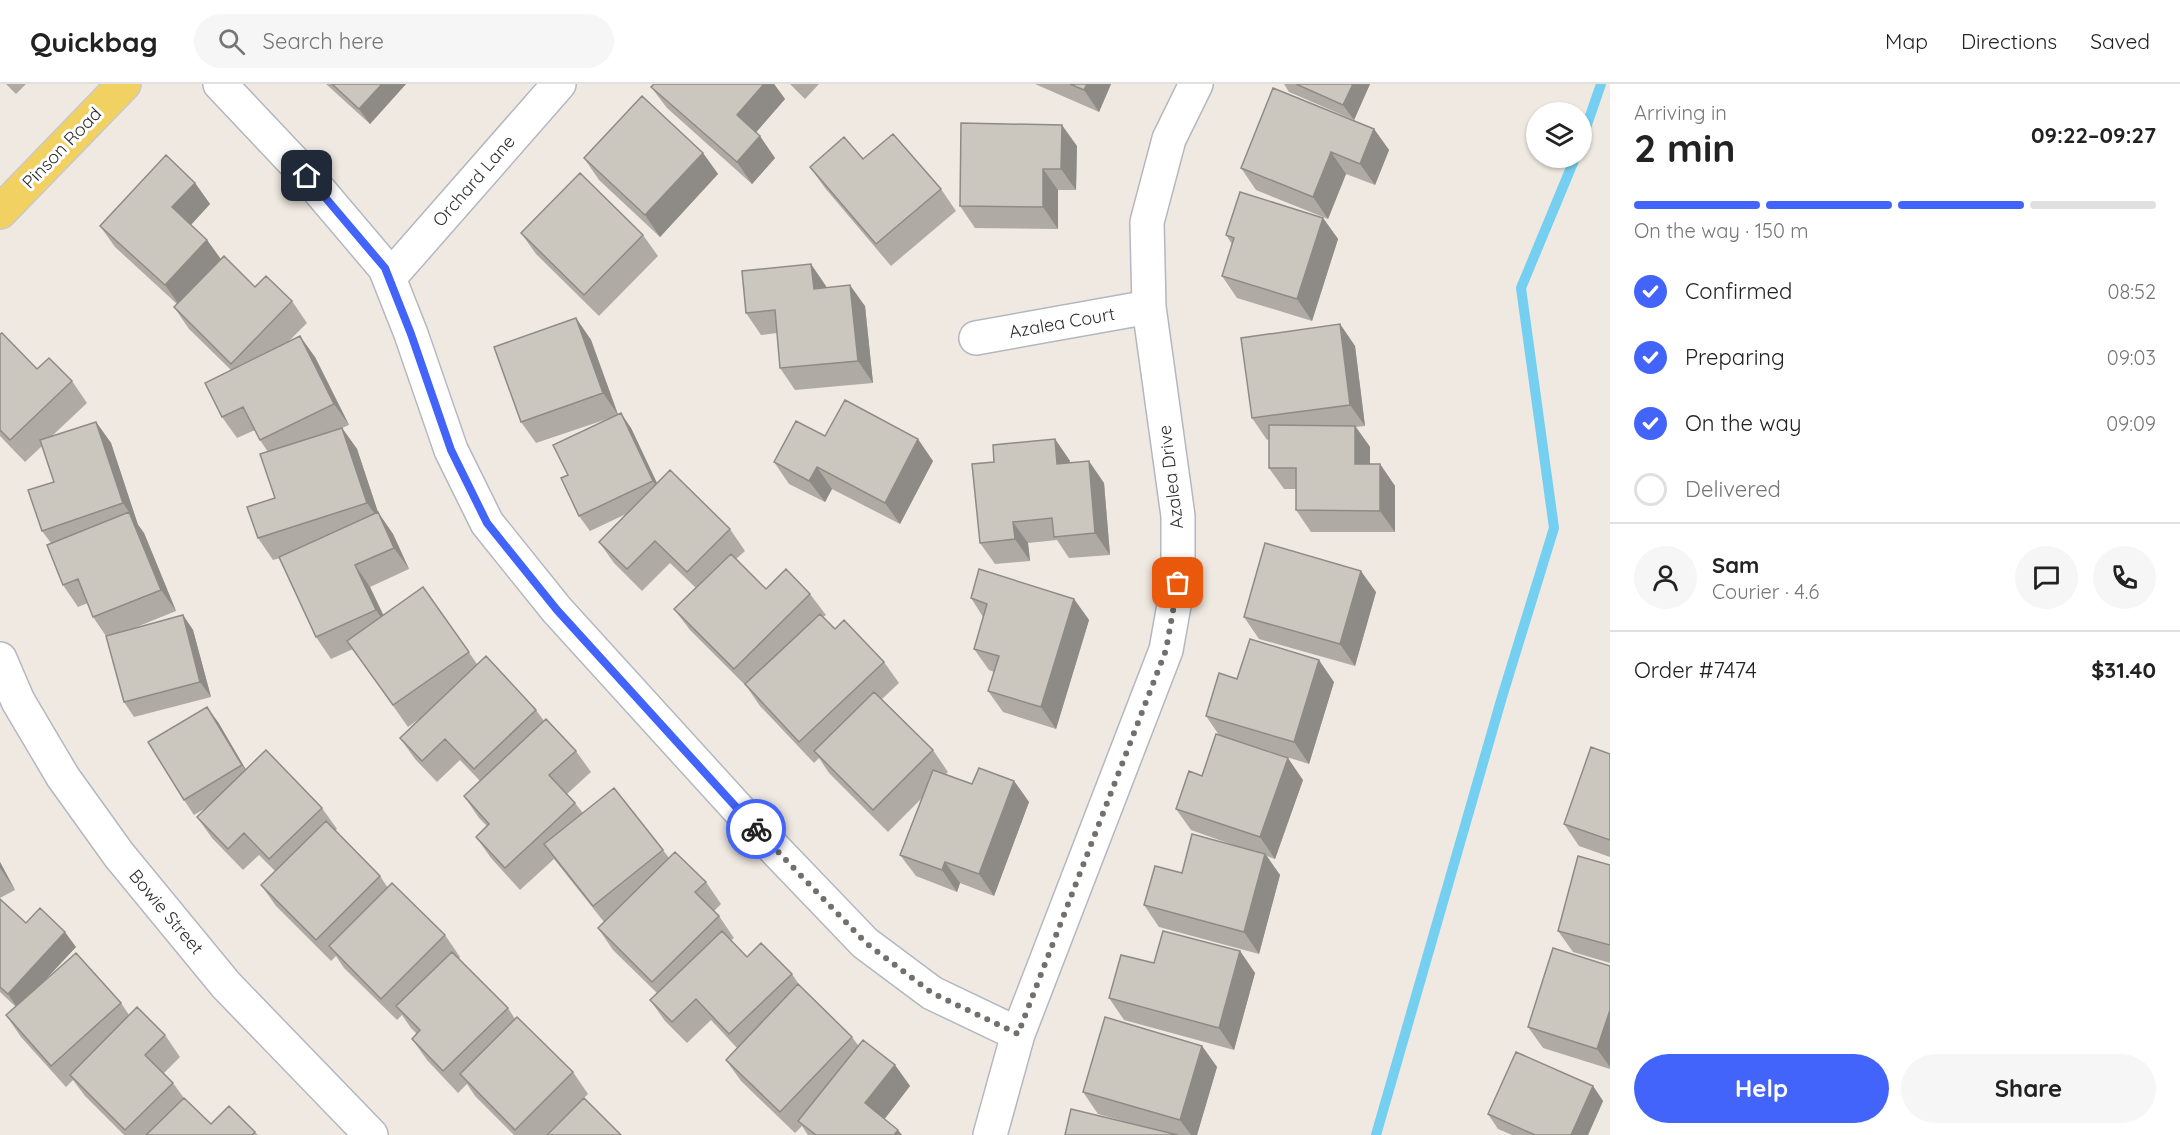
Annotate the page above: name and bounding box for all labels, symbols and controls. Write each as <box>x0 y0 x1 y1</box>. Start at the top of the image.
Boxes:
search box <box>194 14 614 68</box>
text: Quickbag <box>30 24 158 59</box>
icon: search <box>215 25 248 58</box>
text: Search here <box>263 27 384 55</box>
text: Map <box>1885 28 1928 54</box>
text: Directions <box>1961 28 2057 54</box>
text: Saved <box>2090 28 2150 54</box>
text: Arriving in <box>1634 100 1727 125</box>
street label: Pinson Road <box>17 102 106 193</box>
map controls <box>1526 102 1592 168</box>
button: layers <box>1526 102 1592 168</box>
text: 09:22–09:27 <box>2031 121 2156 149</box>
text: 2 min <box>1634 123 1736 172</box>
street label: Orchard Lane <box>427 130 520 231</box>
pin <box>281 150 332 201</box>
icon: home <box>290 159 323 192</box>
text: On the way · 150 m <box>1634 218 1809 243</box>
icon: check <box>1634 275 1667 308</box>
text: Confirmed <box>1685 277 1792 305</box>
text: 08:52 <box>2108 279 2156 304</box>
street label: Azalea Court <box>1007 302 1117 343</box>
icon: check <box>1634 341 1667 374</box>
text: Preparing <box>1685 343 1785 371</box>
text: 09:03 <box>2107 345 2156 370</box>
icon: check <box>1634 407 1667 440</box>
text: On the way <box>1685 409 1801 437</box>
text: 09:09 <box>2106 411 2156 436</box>
street label: Azalea Drive <box>1153 424 1188 530</box>
text: Delivered <box>1685 475 1781 503</box>
button: person <box>1634 546 1697 609</box>
button: chat <box>2015 546 2078 609</box>
button: phone <box>2093 546 2156 609</box>
text: Sam <box>1712 551 1759 579</box>
pin <box>1152 557 1203 608</box>
icon: bag <box>1161 566 1194 599</box>
text: Courier · 4.6 <box>1712 579 1819 604</box>
text: Order #7474 <box>1634 656 1757 684</box>
text: $31.40 <box>2091 656 2156 684</box>
courier <box>726 799 786 859</box>
icon: bike <box>740 813 773 846</box>
street label: Bowie Street <box>124 864 209 959</box>
button: Help <box>1634 1054 1889 1123</box>
button: Share <box>1901 1054 2156 1123</box>

